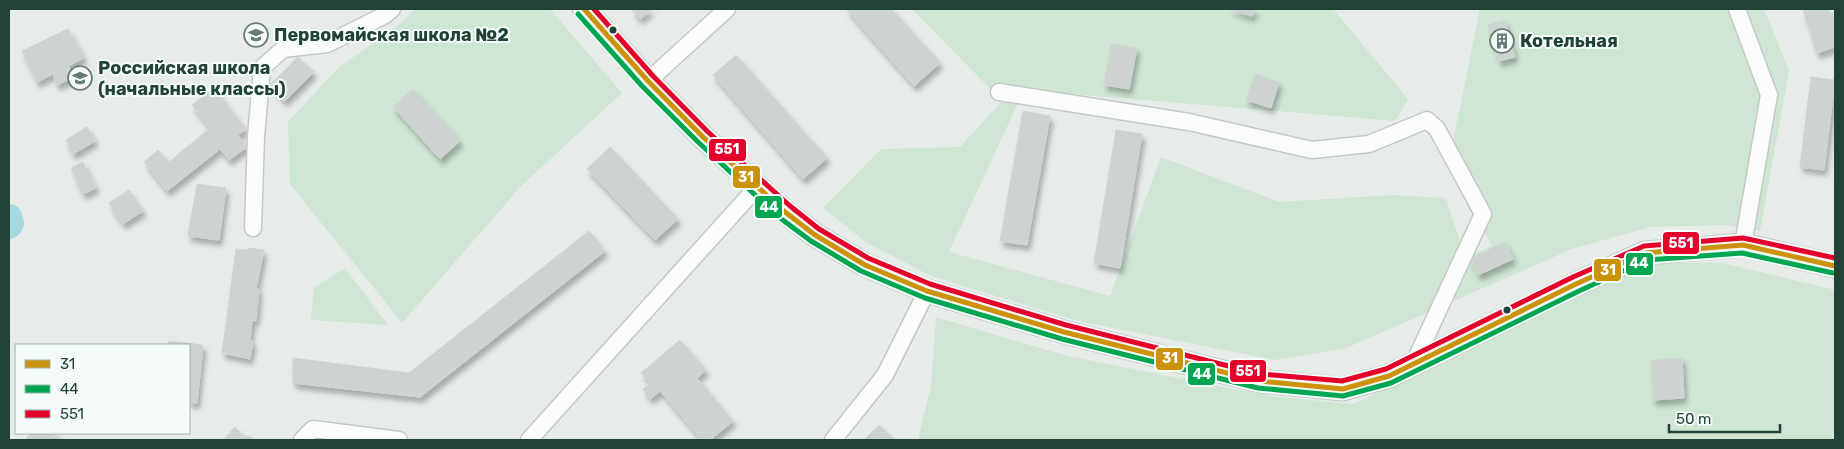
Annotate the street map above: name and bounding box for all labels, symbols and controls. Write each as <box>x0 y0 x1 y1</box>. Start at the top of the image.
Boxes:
school or university icon: Первомайская школа №2 <box>243 22 269 48</box>
place label: Первомайская школа №2 <box>274 24 509 46</box>
unlabelled marker <box>608 25 618 35</box>
building icon: Котельная <box>1489 28 1515 54</box>
place label: Котельная <box>1520 30 1618 52</box>
place label: Российская школа (начальные классы) <box>98 57 286 100</box>
school or university icon: Российская школа (начальные классы) <box>67 65 93 91</box>
line badge: 551 <box>708 138 747 162</box>
text: 551 <box>715 141 740 158</box>
line badge: 31 <box>732 165 761 189</box>
text: 31 <box>738 169 754 186</box>
line badge: 44 <box>754 195 783 219</box>
text: 44 <box>759 199 779 216</box>
line badge: 551 <box>1662 231 1700 255</box>
text: 551 <box>1669 235 1694 252</box>
line badge: 44 <box>1625 252 1654 276</box>
text: 44 <box>1629 255 1649 272</box>
line badge: 31 <box>1593 258 1622 282</box>
text: 31 <box>1600 262 1616 279</box>
unlabelled marker <box>1502 305 1512 315</box>
legend <box>15 344 190 434</box>
line badge: 31 <box>1155 347 1184 371</box>
text: 31 <box>1162 350 1178 367</box>
text: 31 <box>60 355 75 373</box>
line badge: 551 <box>1229 359 1267 383</box>
line badge: 44 <box>1187 362 1216 386</box>
text: 551 <box>1236 363 1261 380</box>
text: 44 <box>1192 366 1212 383</box>
text: 44 <box>60 380 79 398</box>
scale bar <box>1669 402 1780 434</box>
text: 551 <box>60 405 84 423</box>
text: 50 m <box>1676 410 1711 428</box>

